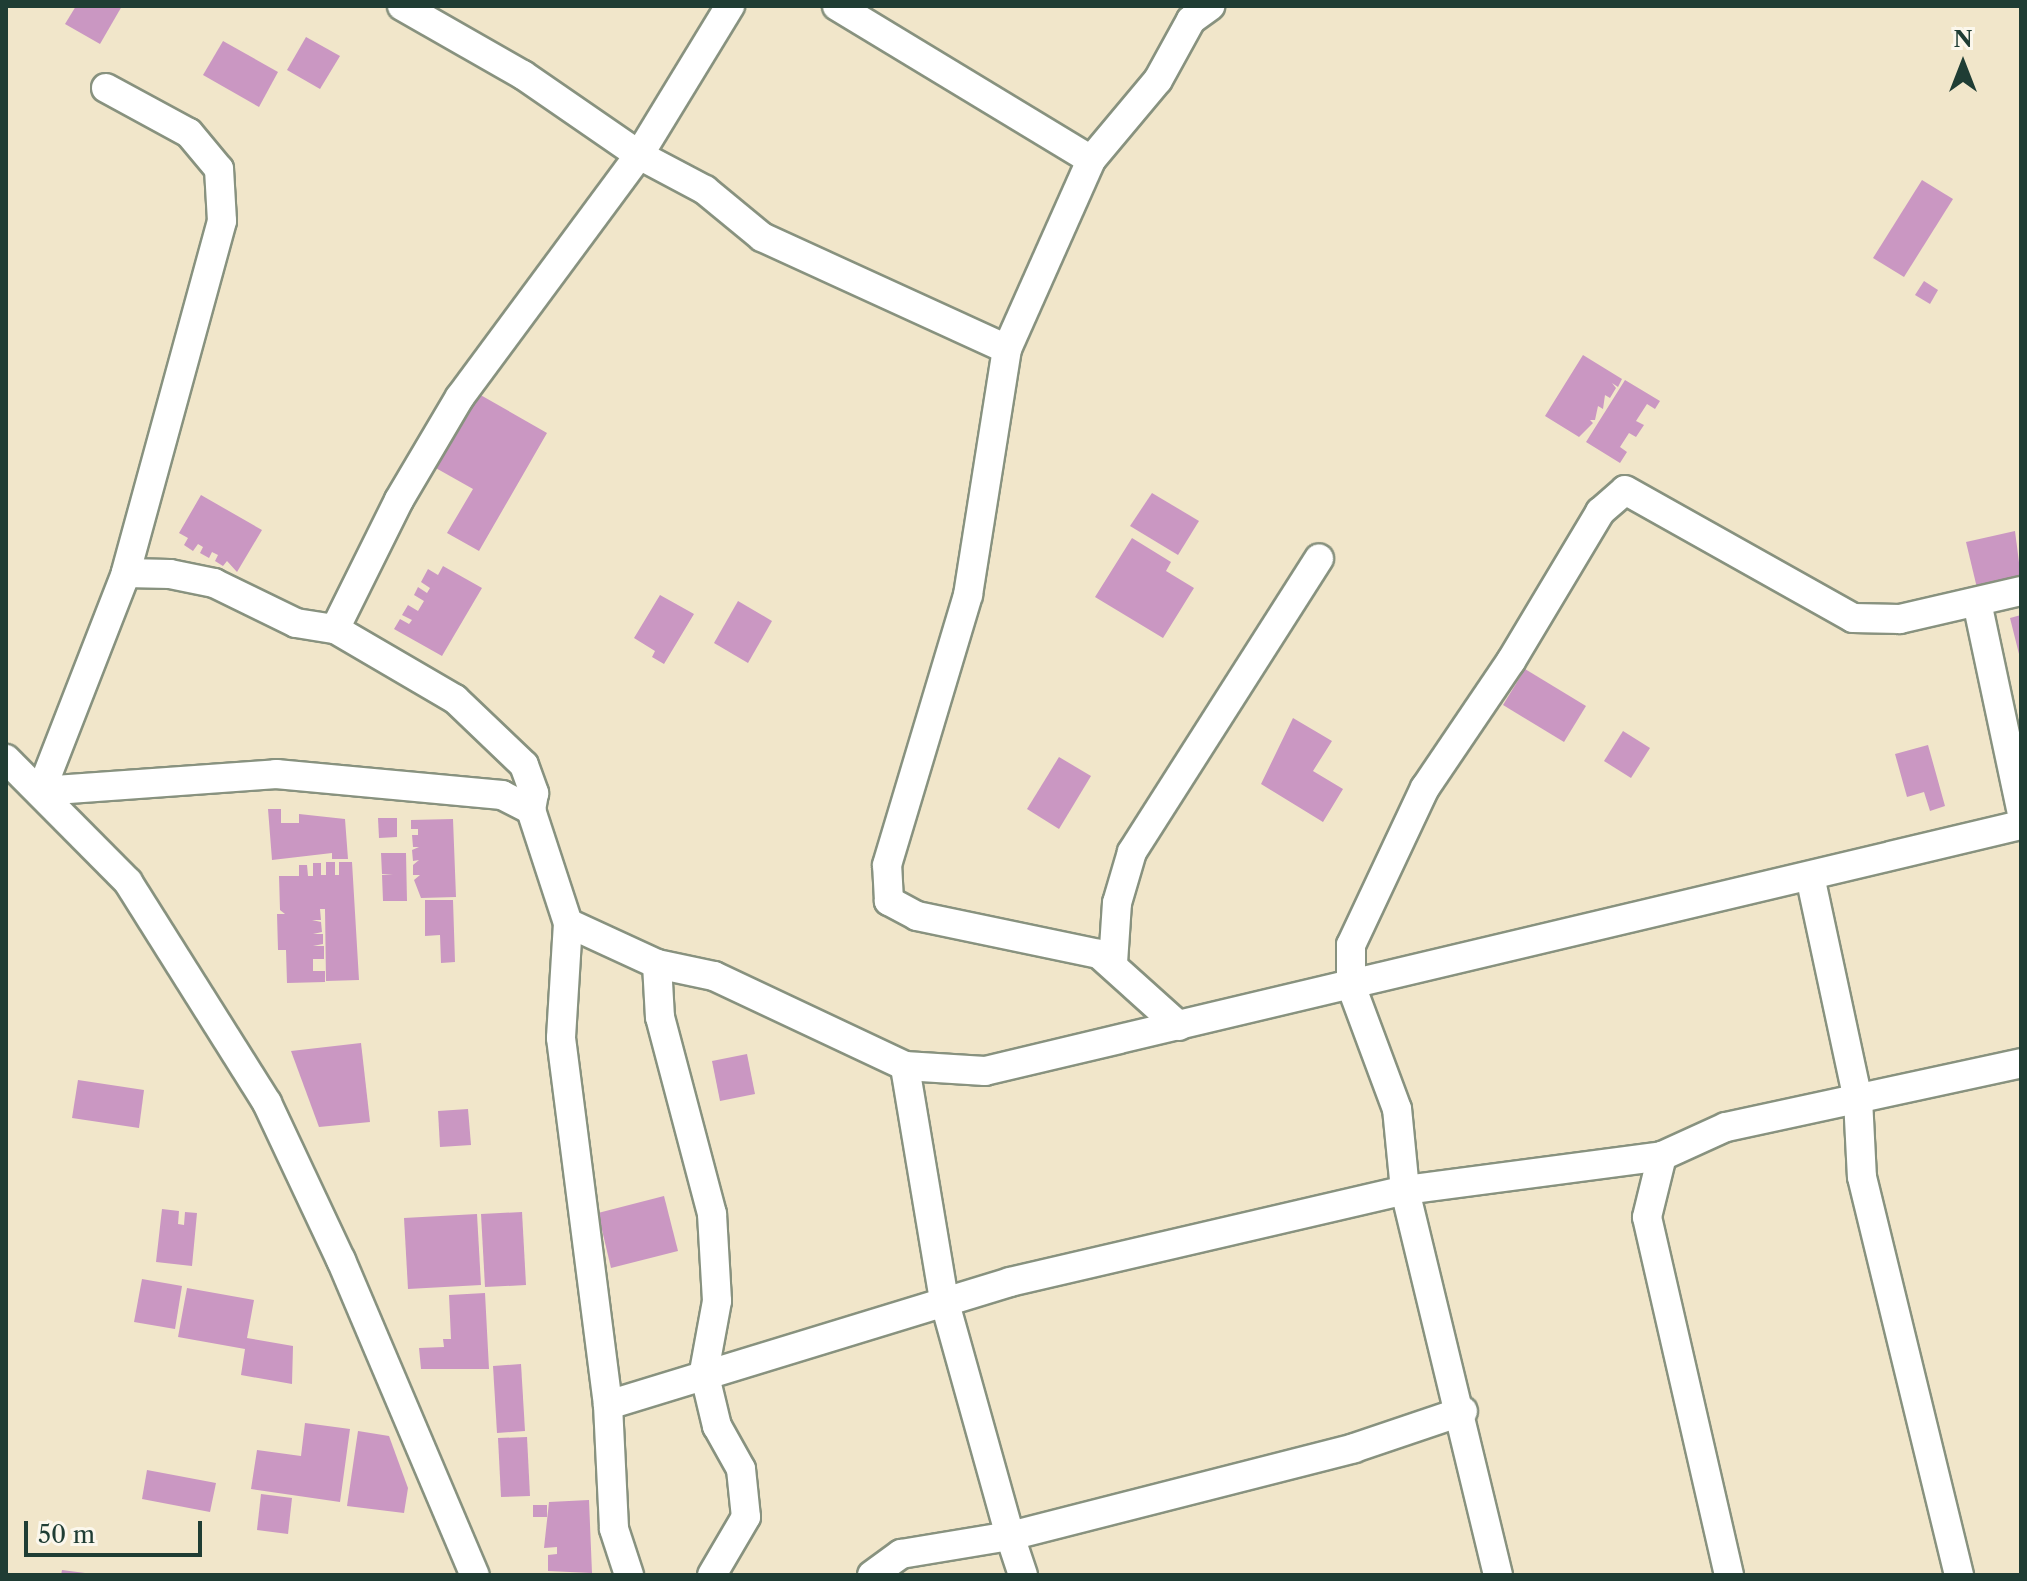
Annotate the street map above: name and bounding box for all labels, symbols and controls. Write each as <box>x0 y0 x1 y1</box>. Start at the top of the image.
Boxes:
north arrow <box>1923 24 2003 104</box>
text: N <box>1953 26 1973 53</box>
scale bar <box>28 1505 206 1555</box>
text: 50 m <box>38 1520 95 1549</box>

